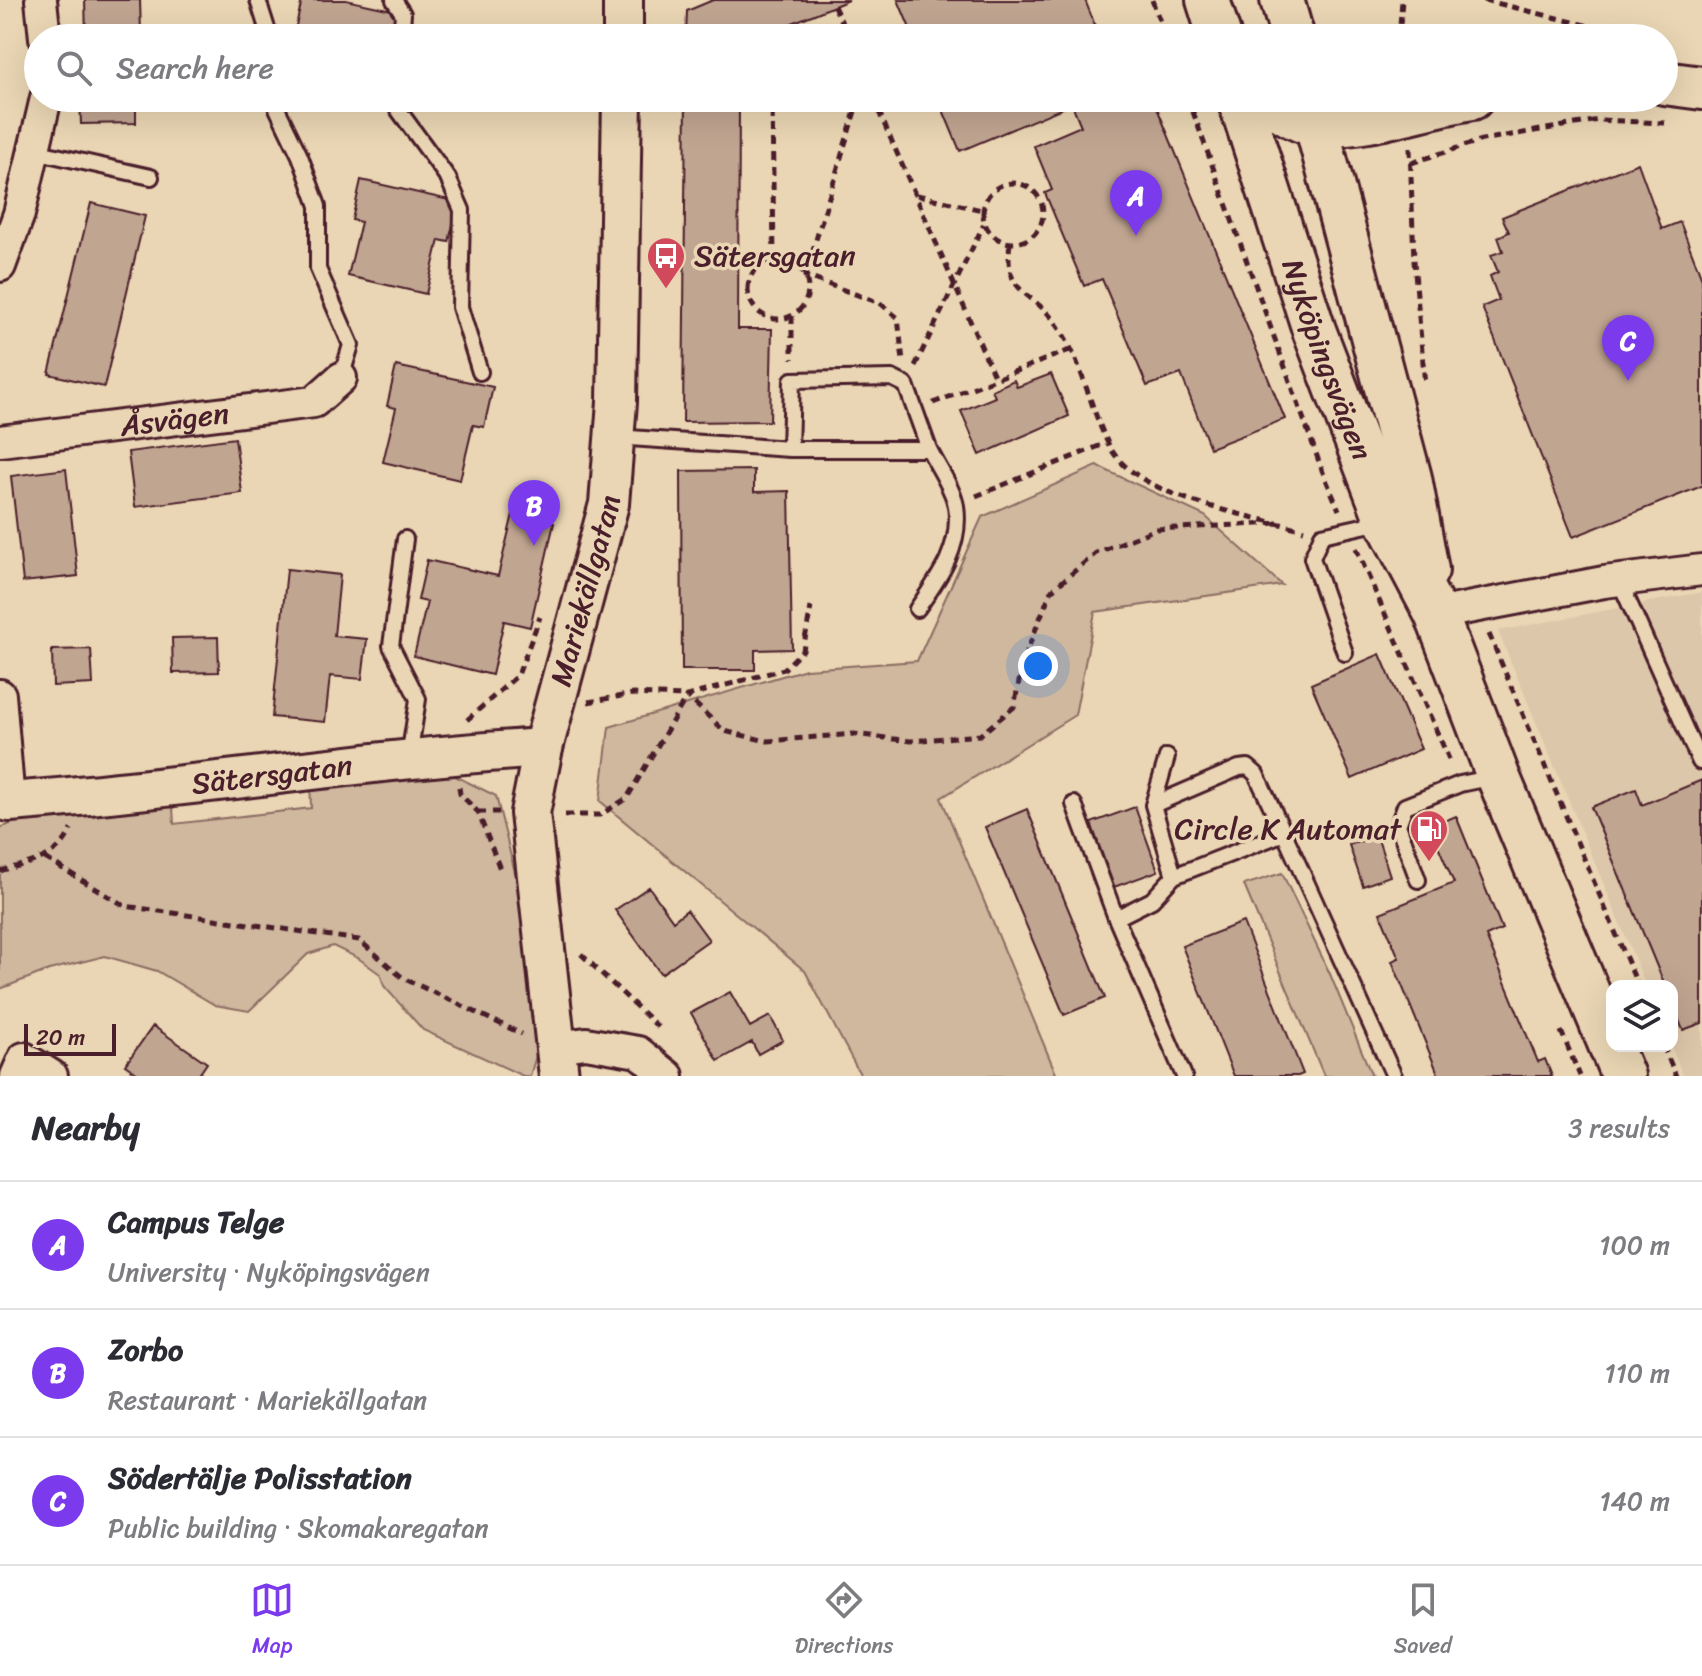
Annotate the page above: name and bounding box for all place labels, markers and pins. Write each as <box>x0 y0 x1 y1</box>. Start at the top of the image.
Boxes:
pin: A <box>1110 170 1162 236</box>
place label: Sätersgatan <box>694 229 856 283</box>
bus stop icon: Sätersgatan <box>645 235 687 290</box>
pin: C <box>1602 315 1654 381</box>
pin: B <box>508 480 560 546</box>
place label: Circle K Automat <box>1175 802 1403 856</box>
fuel station icon: Circle K Automat <box>1408 808 1450 863</box>

